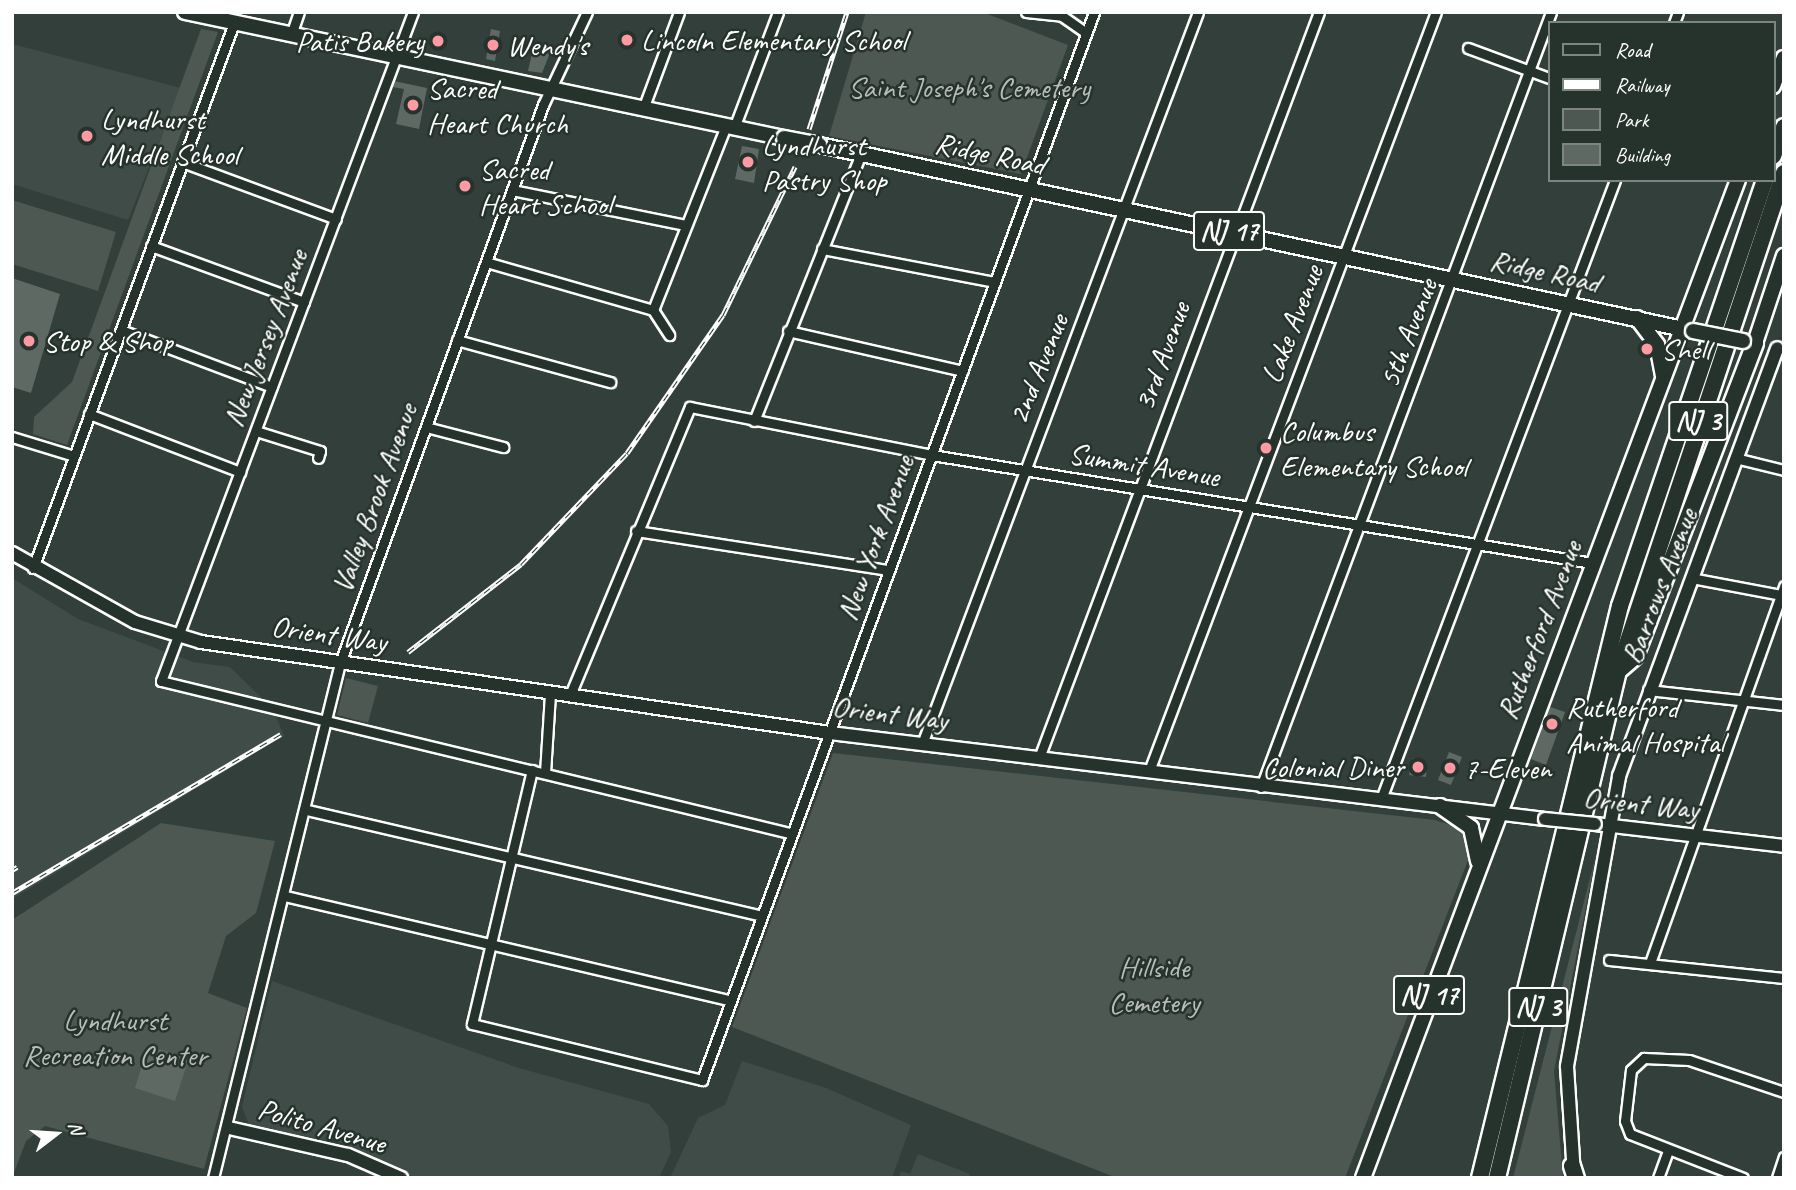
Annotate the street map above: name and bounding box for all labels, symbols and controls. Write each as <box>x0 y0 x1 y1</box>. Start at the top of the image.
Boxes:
legend <box>1548 21 1775 182</box>
place label: Lincoln Elementary School <box>641 22 907 58</box>
place label: Patis Bakery <box>295 23 424 59</box>
place label: Wendy's <box>507 27 588 63</box>
marker: Lincoln Elementary School <box>619 32 635 48</box>
marker: Patis Bakery <box>430 33 446 49</box>
marker: Wendy's <box>485 37 501 53</box>
text: Road <box>1615 37 1650 63</box>
park label: Saint Joseph's Cemetery <box>849 69 1089 105</box>
place label: Sacred Heart Church <box>427 70 569 140</box>
text: Railway <box>1615 72 1669 98</box>
marker: Sacred Heart Church <box>405 97 421 113</box>
place label: Lyndhurst Middle School <box>101 101 239 172</box>
text: Park <box>1615 107 1648 133</box>
street label: Ridge Road <box>932 125 1048 183</box>
place label: Lyndhurst Pastry Shop <box>762 127 887 198</box>
marker: Lyndhurst Middle School <box>79 128 95 144</box>
text: Building <box>1615 142 1670 168</box>
place label: Sacred Heart School <box>479 151 610 222</box>
marker: Lyndhurst Pastry Shop <box>740 154 756 170</box>
marker: Sacred Heart School <box>457 178 473 194</box>
road number: NJ 17 <box>1192 206 1266 256</box>
street label: Ridge Road <box>1487 242 1603 300</box>
street label: New Jersey Avenue <box>215 244 315 432</box>
street label: Lake Avenue <box>1253 260 1331 388</box>
street label: 5th Avenue <box>1371 274 1445 392</box>
street label: 3rd Avenue <box>1126 297 1198 415</box>
street label: 2nd Avenue <box>1000 309 1076 429</box>
place label: Stop & Shop <box>43 323 173 359</box>
place label: Shell <box>1661 331 1710 367</box>
marker: Stop & Shop <box>21 333 37 349</box>
marker: Shell <box>1639 341 1655 357</box>
road number: NJ 3 <box>1666 396 1730 446</box>
street label: Valley Brook Avenue <box>323 399 425 597</box>
place label: Columbus Elementary School <box>1280 413 1467 484</box>
street label: Summit Avenue <box>1066 435 1222 495</box>
marker: Columbus Elementary School <box>1258 440 1274 456</box>
street label: New York Avenue <box>829 451 921 625</box>
street label: Barrows Avenue <box>1613 504 1705 668</box>
street label: Rutherford Avenue <box>1488 536 1590 724</box>
street label: Orient Way <box>269 608 389 660</box>
street label: Orient Way <box>830 688 950 738</box>
place label: Rutherford Animal Hospital <box>1566 689 1725 760</box>
marker: Rutherford Animal Hospital <box>1544 716 1560 732</box>
place label: Colonial Diner <box>1262 749 1404 785</box>
place label: 7-Eleven <box>1464 750 1551 786</box>
marker: Colonial Diner <box>1410 759 1426 775</box>
marker: 7-Eleven <box>1442 760 1458 776</box>
street label: Orient Way <box>1581 779 1701 827</box>
park label: Hillside Cemetery <box>1108 949 1200 1020</box>
road number: NJ 17 <box>1392 970 1466 1020</box>
road number: NJ 3 <box>1506 982 1570 1032</box>
park label: Lyndhurst Recreation Center <box>23 1002 207 1072</box>
street label: Polito Avenue <box>254 1091 390 1161</box>
north arrow <box>21 1099 91 1169</box>
text: N <box>63 1119 89 1137</box>

